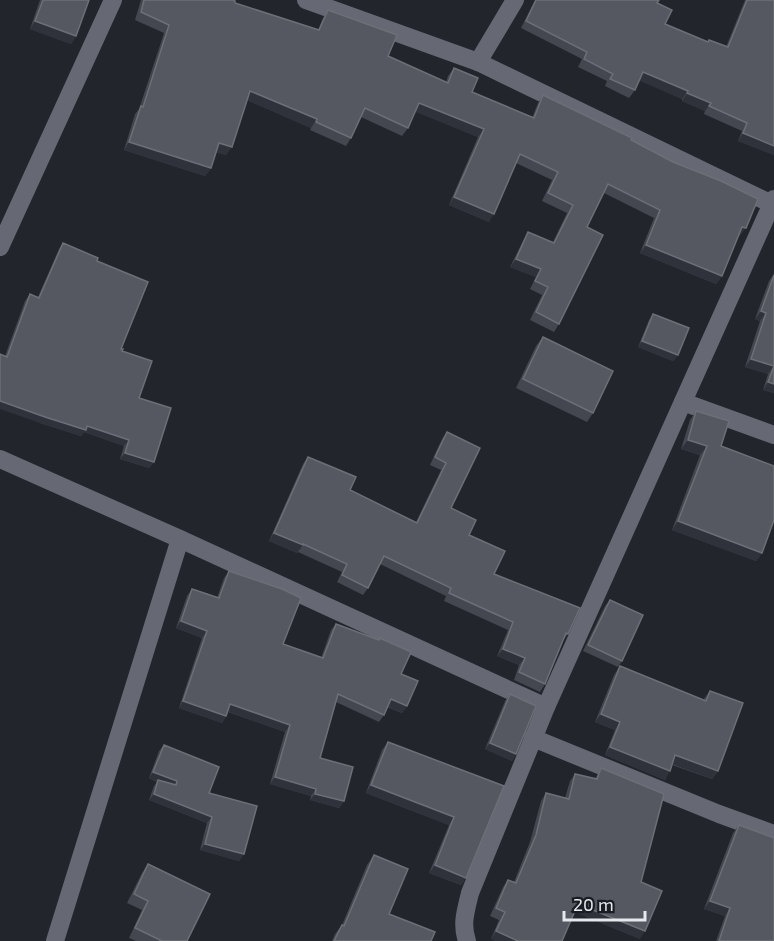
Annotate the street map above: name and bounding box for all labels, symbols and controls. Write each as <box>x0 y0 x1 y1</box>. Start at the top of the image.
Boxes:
scale bar <box>564 884 645 922</box>
text: 20 m <box>573 893 614 915</box>

